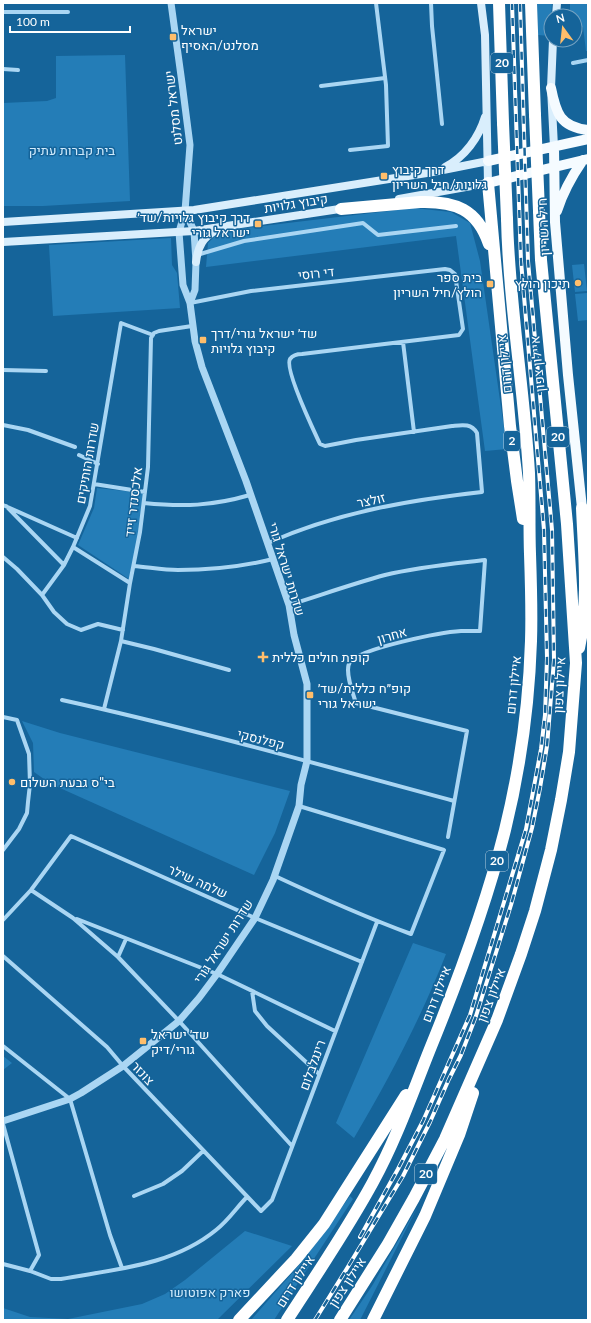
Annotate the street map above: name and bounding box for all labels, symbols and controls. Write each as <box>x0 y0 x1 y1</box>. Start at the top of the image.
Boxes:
scale bar <box>10 8 130 34</box>
north arrow <box>543 8 583 48</box>
text: N <box>555 10 566 25</box>
text: 100 m <box>16 14 50 29</box>
place label: ישראל מסלנט/האסיף <box>181 22 259 53</box>
marker: ישראל מסלנט/האסיף <box>168 32 178 42</box>
road number: 20 <box>491 53 513 73</box>
street label: ישראל מסלנט <box>160 70 186 146</box>
park label: בית קברות עתיק <box>29 142 115 158</box>
place label: דרך קיבוץ גלויות/חיל השריון <box>392 161 487 192</box>
marker: דרך קיבוץ גלויות/חיל השריון <box>379 171 389 181</box>
street label: קיבוץ גלויות <box>263 190 329 216</box>
street label: חיל השריון <box>534 198 552 256</box>
place label: דרך קיבוץ גלויות/שד׳ ישראל גורי <box>138 209 250 240</box>
marker: דרך קיבוץ גלויות/שד׳ ישראל גורי <box>253 219 263 229</box>
street label: די רוסי <box>297 263 335 283</box>
place label: בית ספר הולץ/חיל השריון <box>393 269 482 300</box>
place label: תיכון הולץ <box>515 275 570 291</box>
marker: תיכון הולץ <box>573 278 583 288</box>
marker: בית ספר הולץ/חיל השריון <box>485 279 495 289</box>
place label: שד׳ ישראל גורי/דרך קיבוץ גלויות <box>211 325 317 356</box>
street label: איילון דרום <box>493 334 515 394</box>
marker: שד׳ ישראל גורי/דרך קיבוץ גלויות <box>198 335 208 345</box>
street label: איילון צפון <box>526 335 548 393</box>
street label: שדרות הותיקים <box>72 421 102 505</box>
road number: 20 <box>547 427 569 447</box>
road number: 2 <box>504 431 520 451</box>
street label: אלכסנדר זייד <box>121 466 145 538</box>
street label: זולצר <box>355 489 387 511</box>
street label: שדרות ישראל גורי <box>265 520 309 618</box>
street label: אחרון <box>375 623 409 647</box>
place label: קופת חולים כללית <box>272 649 370 665</box>
marker: קופת חולים כללית <box>257 651 269 663</box>
street label: איילון דרום <box>502 655 524 715</box>
street label: איילון צפון <box>550 656 568 714</box>
place label: קופ״ח כללית/שד׳ ישראל גורי <box>318 680 411 711</box>
marker: קופ״ח כללית/שד׳ ישראל גורי <box>305 690 315 700</box>
street label: קפלנסקי <box>236 725 286 753</box>
place label: בי"ס גבעת השלום <box>20 774 115 790</box>
marker: בי"ס גבעת השלום <box>7 777 17 787</box>
road number: 20 <box>486 851 508 871</box>
street label: שלמה שילר <box>166 861 230 901</box>
street label: שדרות ישראל גורי <box>190 896 256 986</box>
street label: איילון דרום <box>418 964 454 1024</box>
street label: איילון צפון <box>473 966 509 1024</box>
place label: שד׳ ישראל גורי/דיק <box>151 1026 209 1057</box>
marker: שד׳ ישראל גורי/דיק <box>138 1036 148 1046</box>
street label: רינגלבלום <box>296 1038 328 1092</box>
street label: צונזר <box>128 1058 158 1088</box>
road number: 20 <box>415 1164 437 1184</box>
street label: איילון דרום <box>272 1252 318 1310</box>
street label: איילון צפון <box>325 1254 369 1310</box>
park label: פארק אפוטושו <box>170 1284 250 1300</box>

